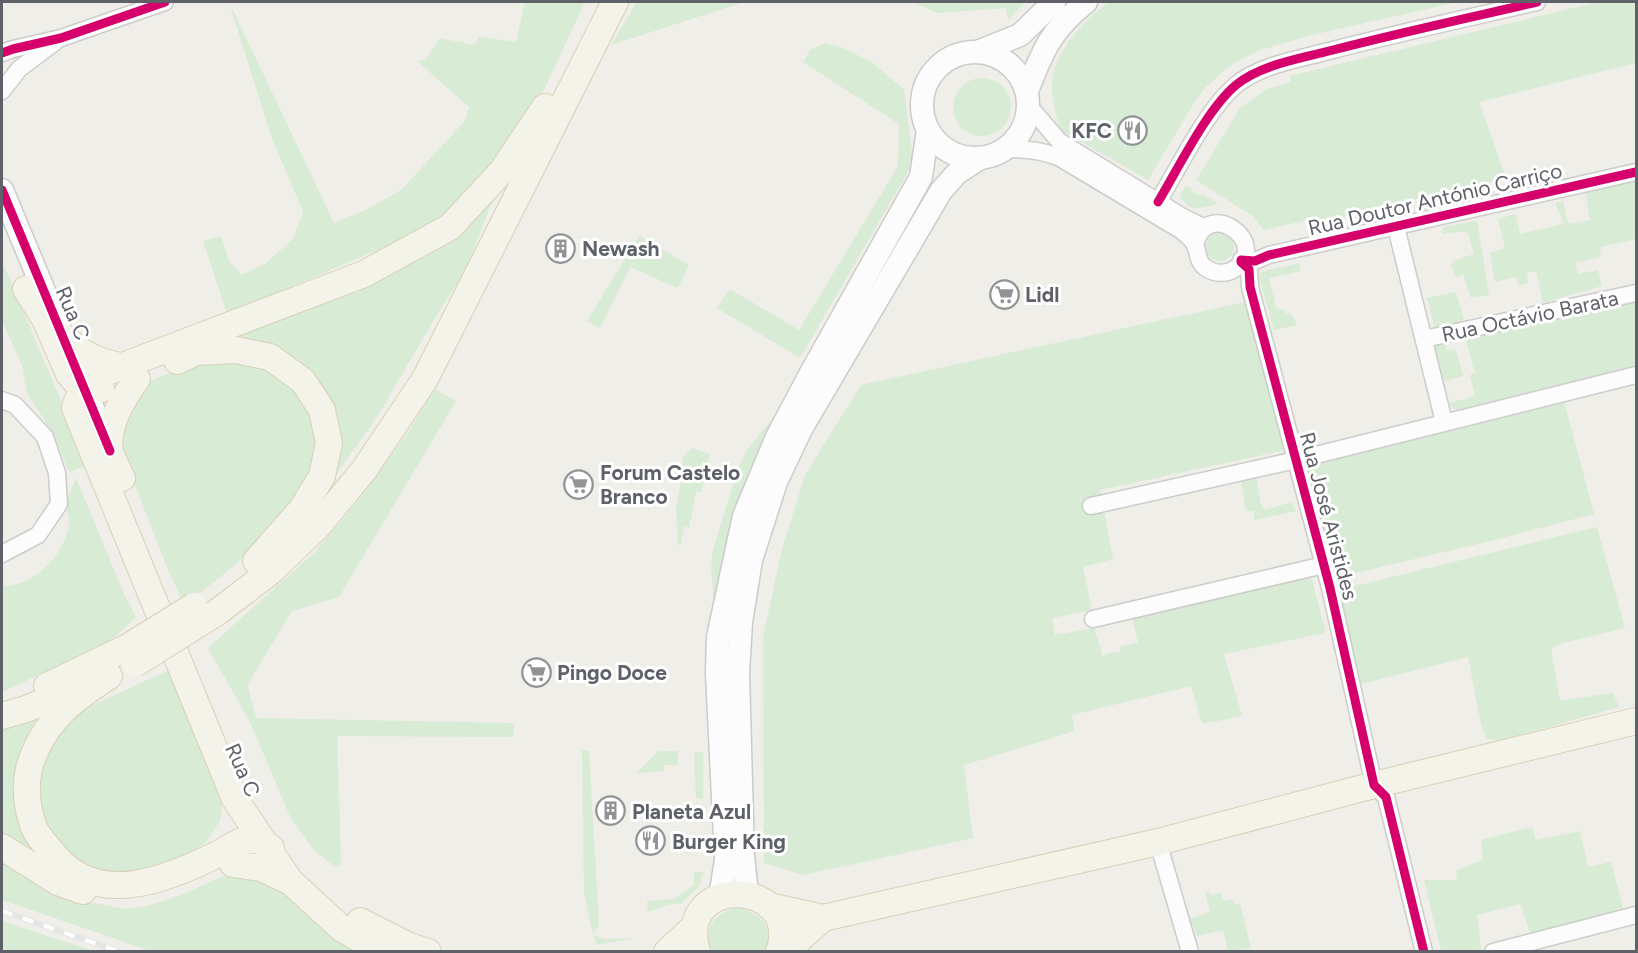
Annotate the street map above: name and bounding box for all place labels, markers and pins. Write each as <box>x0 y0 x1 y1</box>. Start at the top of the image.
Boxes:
restaurant icon: KFC <box>1117 114 1149 146</box>
place label: KFC <box>1071 118 1112 143</box>
building icon: Newash <box>545 232 577 264</box>
place label: Newash <box>582 236 660 261</box>
supermarket icon: Lidl <box>988 278 1020 310</box>
place label: Lidl <box>1025 282 1059 307</box>
place label: Forum Castelo Branco <box>600 460 740 509</box>
supermarket icon: Forum Castelo Branco <box>563 468 595 500</box>
supermarket icon: Pingo Doce <box>520 656 552 688</box>
place label: Pingo Doce <box>557 660 667 685</box>
building icon: Planeta Azul <box>595 795 627 827</box>
place label: Planeta Azul <box>632 799 751 824</box>
restaurant icon: Burger King <box>635 825 667 857</box>
place label: Burger King <box>672 829 786 854</box>

